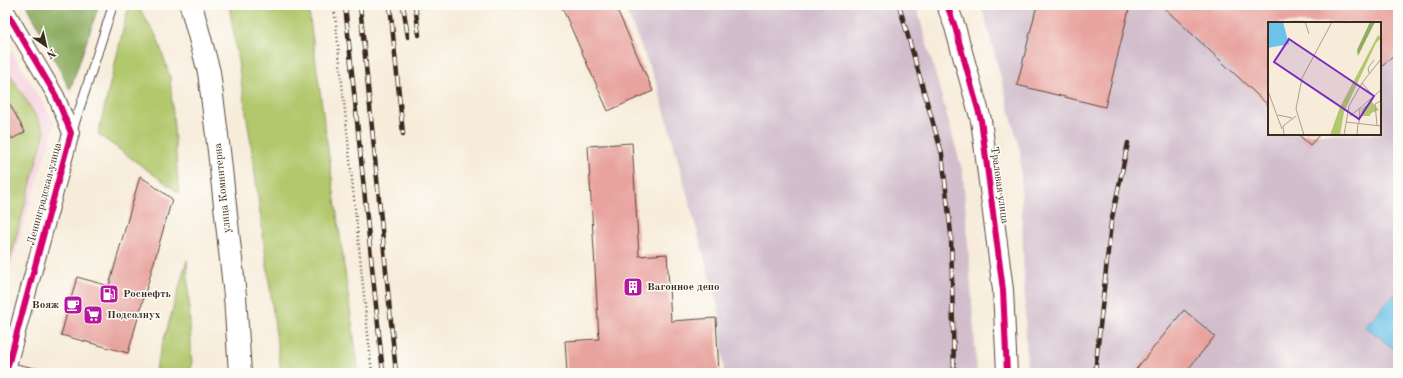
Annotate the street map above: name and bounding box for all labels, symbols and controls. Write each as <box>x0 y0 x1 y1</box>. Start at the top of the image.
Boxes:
inset map <box>1268 22 1381 135</box>
north arrow <box>26 26 66 66</box>
text: N <box>44 46 57 60</box>
street label: Ленинградская улица <box>26 141 64 246</box>
street label: улица Коминтерна <box>213 142 233 234</box>
street label: Траловая улица <box>988 146 1010 225</box>
building icon: Вагонное депо <box>622 276 644 298</box>
place label: Вагонное депо <box>647 282 720 293</box>
fuel station icon: Роснефть <box>98 283 120 305</box>
place label: Роснефть <box>123 289 171 300</box>
cafe icon: Вояж <box>62 294 84 316</box>
place label: Вояж <box>32 300 59 311</box>
supermarket icon: Подсолнух <box>82 304 104 326</box>
place label: Подсолнух <box>107 310 161 321</box>

